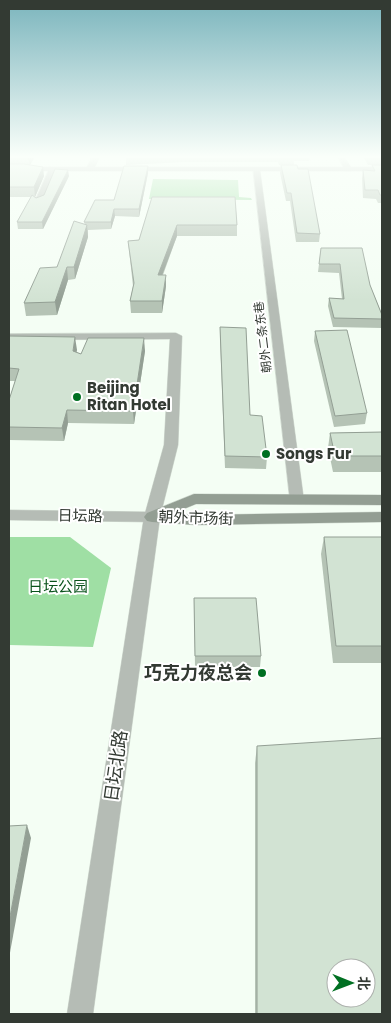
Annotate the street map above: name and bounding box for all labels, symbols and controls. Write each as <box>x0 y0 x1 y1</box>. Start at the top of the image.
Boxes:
street label: 朝外二条东巷 <box>250 300 275 374</box>
place label: Beijing Ritan Hotel <box>87 377 171 415</box>
marker: Beijing Ritan Hotel <box>71 391 83 403</box>
place label: Songs Fur <box>276 443 352 464</box>
marker: Songs Fur <box>260 448 272 460</box>
street label: 日坛路 <box>57 505 103 526</box>
street label: 朝外市场街 <box>158 506 234 529</box>
park label: 日坛公园 <box>28 576 88 597</box>
place label: 巧克力夜总会 <box>144 660 252 685</box>
marker: 巧克力夜总会 <box>256 667 268 679</box>
street label: 日坛北路 <box>98 729 133 803</box>
north arrow <box>326 958 376 1008</box>
text: 北 <box>354 976 374 990</box>

